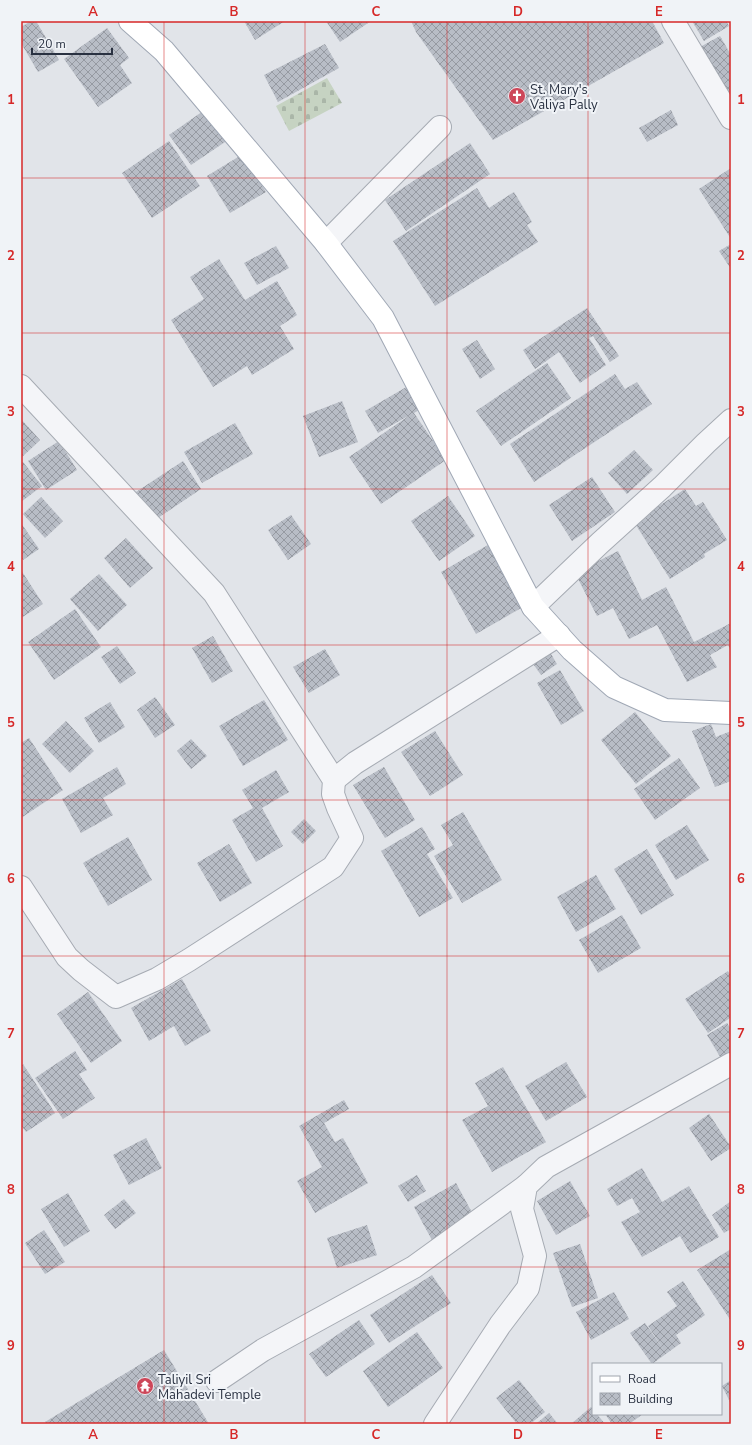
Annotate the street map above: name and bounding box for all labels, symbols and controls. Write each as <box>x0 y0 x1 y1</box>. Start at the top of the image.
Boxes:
text: A <box>88 3 98 21</box>
text: B <box>230 3 239 21</box>
text: C <box>372 3 381 21</box>
text: D <box>513 3 523 21</box>
text: E <box>655 3 663 21</box>
scale bar <box>32 30 112 56</box>
text: 20 m <box>38 36 66 52</box>
place label: St. Mary's Valiya Pally <box>529 81 598 114</box>
church icon: St. Mary's Valiya Pally <box>507 86 527 106</box>
text: 1 <box>7 91 15 109</box>
text: 1 <box>737 91 745 109</box>
text: 2 <box>7 247 15 265</box>
text: 2 <box>737 247 745 265</box>
text: 3 <box>7 403 15 421</box>
text: 3 <box>737 403 745 421</box>
text: 4 <box>7 558 15 576</box>
text: 4 <box>737 558 745 576</box>
text: 5 <box>7 714 15 732</box>
text: 5 <box>737 714 745 732</box>
text: 6 <box>7 870 15 888</box>
text: 6 <box>737 870 745 888</box>
text: 7 <box>7 1025 15 1043</box>
text: 7 <box>737 1025 745 1043</box>
text: 8 <box>7 1181 15 1199</box>
text: 8 <box>737 1181 745 1199</box>
text: 9 <box>7 1337 15 1355</box>
text: 9 <box>737 1337 745 1355</box>
legend <box>592 1363 722 1415</box>
place label: Taliyil Sri Mahadevi Temple <box>158 1371 261 1404</box>
text: Road <box>628 1371 656 1387</box>
temple icon: Taliyil Sri Mahadevi Temple <box>135 1376 155 1396</box>
text: Building <box>628 1391 673 1407</box>
text: A <box>88 1426 98 1444</box>
text: B <box>230 1426 239 1444</box>
text: C <box>372 1426 381 1444</box>
text: D <box>513 1426 523 1444</box>
text: E <box>655 1426 663 1444</box>

